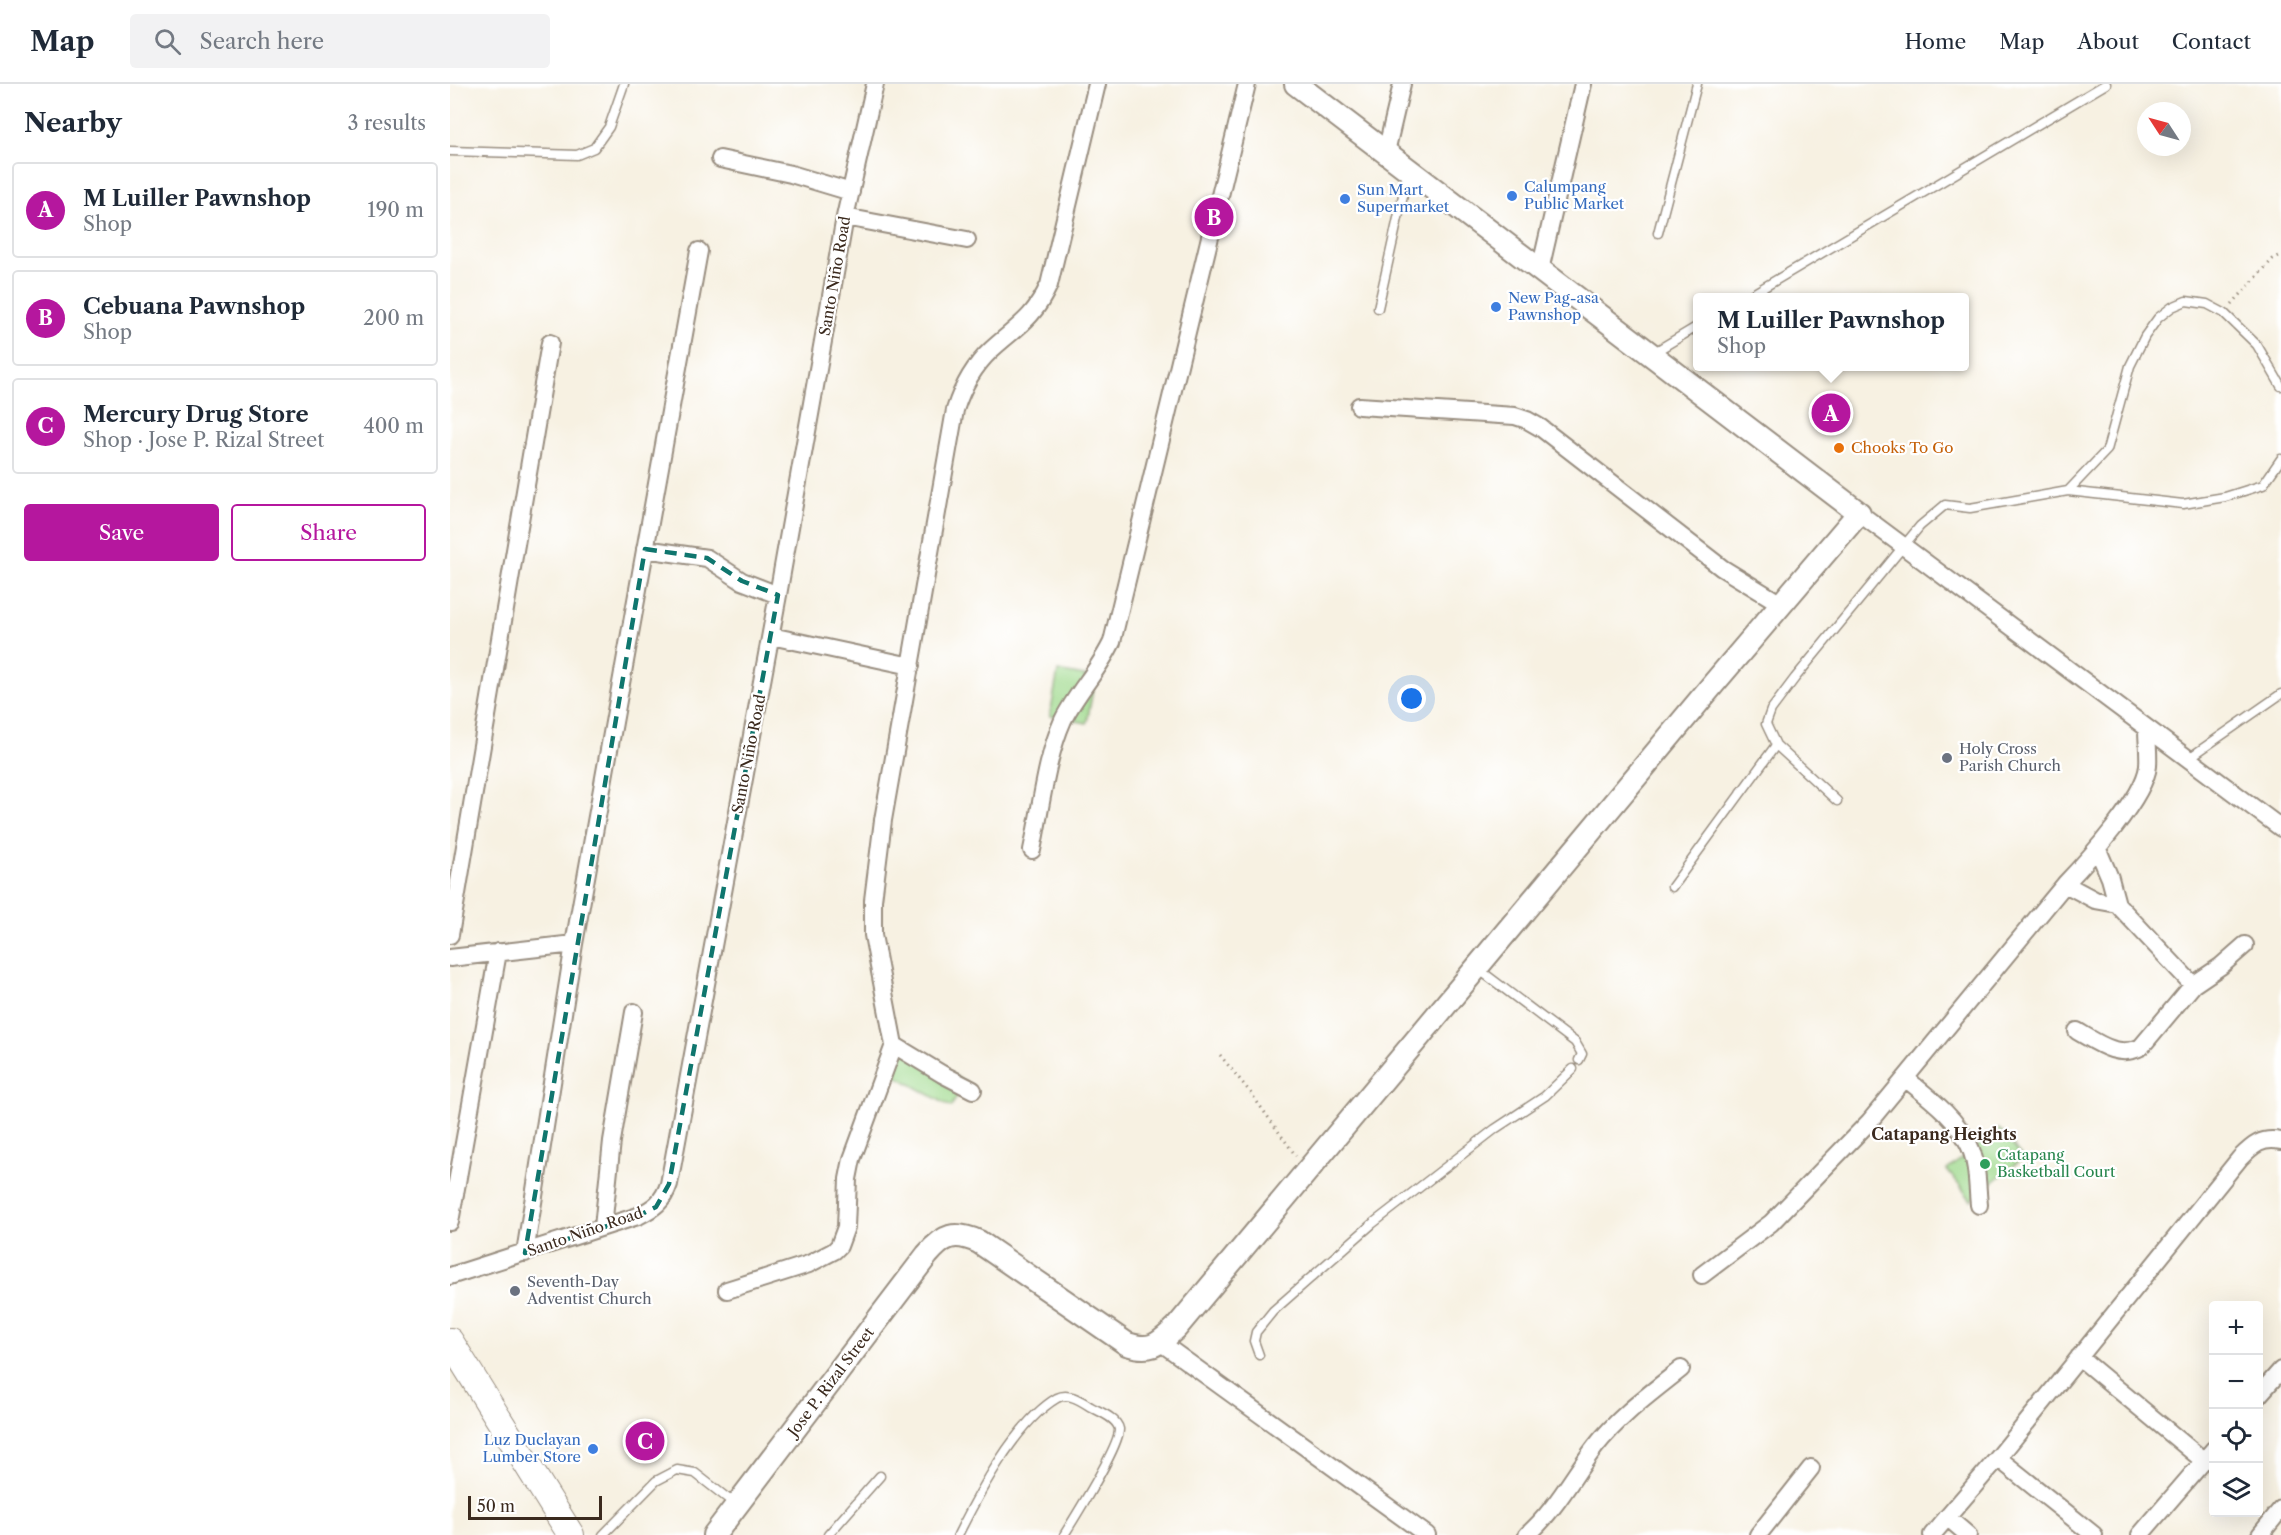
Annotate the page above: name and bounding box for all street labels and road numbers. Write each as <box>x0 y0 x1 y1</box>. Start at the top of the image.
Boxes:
street label: Santo Niño Road <box>815 215 854 337</box>
street label: Santo Niño Road <box>728 693 769 815</box>
street label: Santo Niño Road <box>525 1203 645 1260</box>
street label: Jose P. Rizal Street <box>782 1323 878 1442</box>

